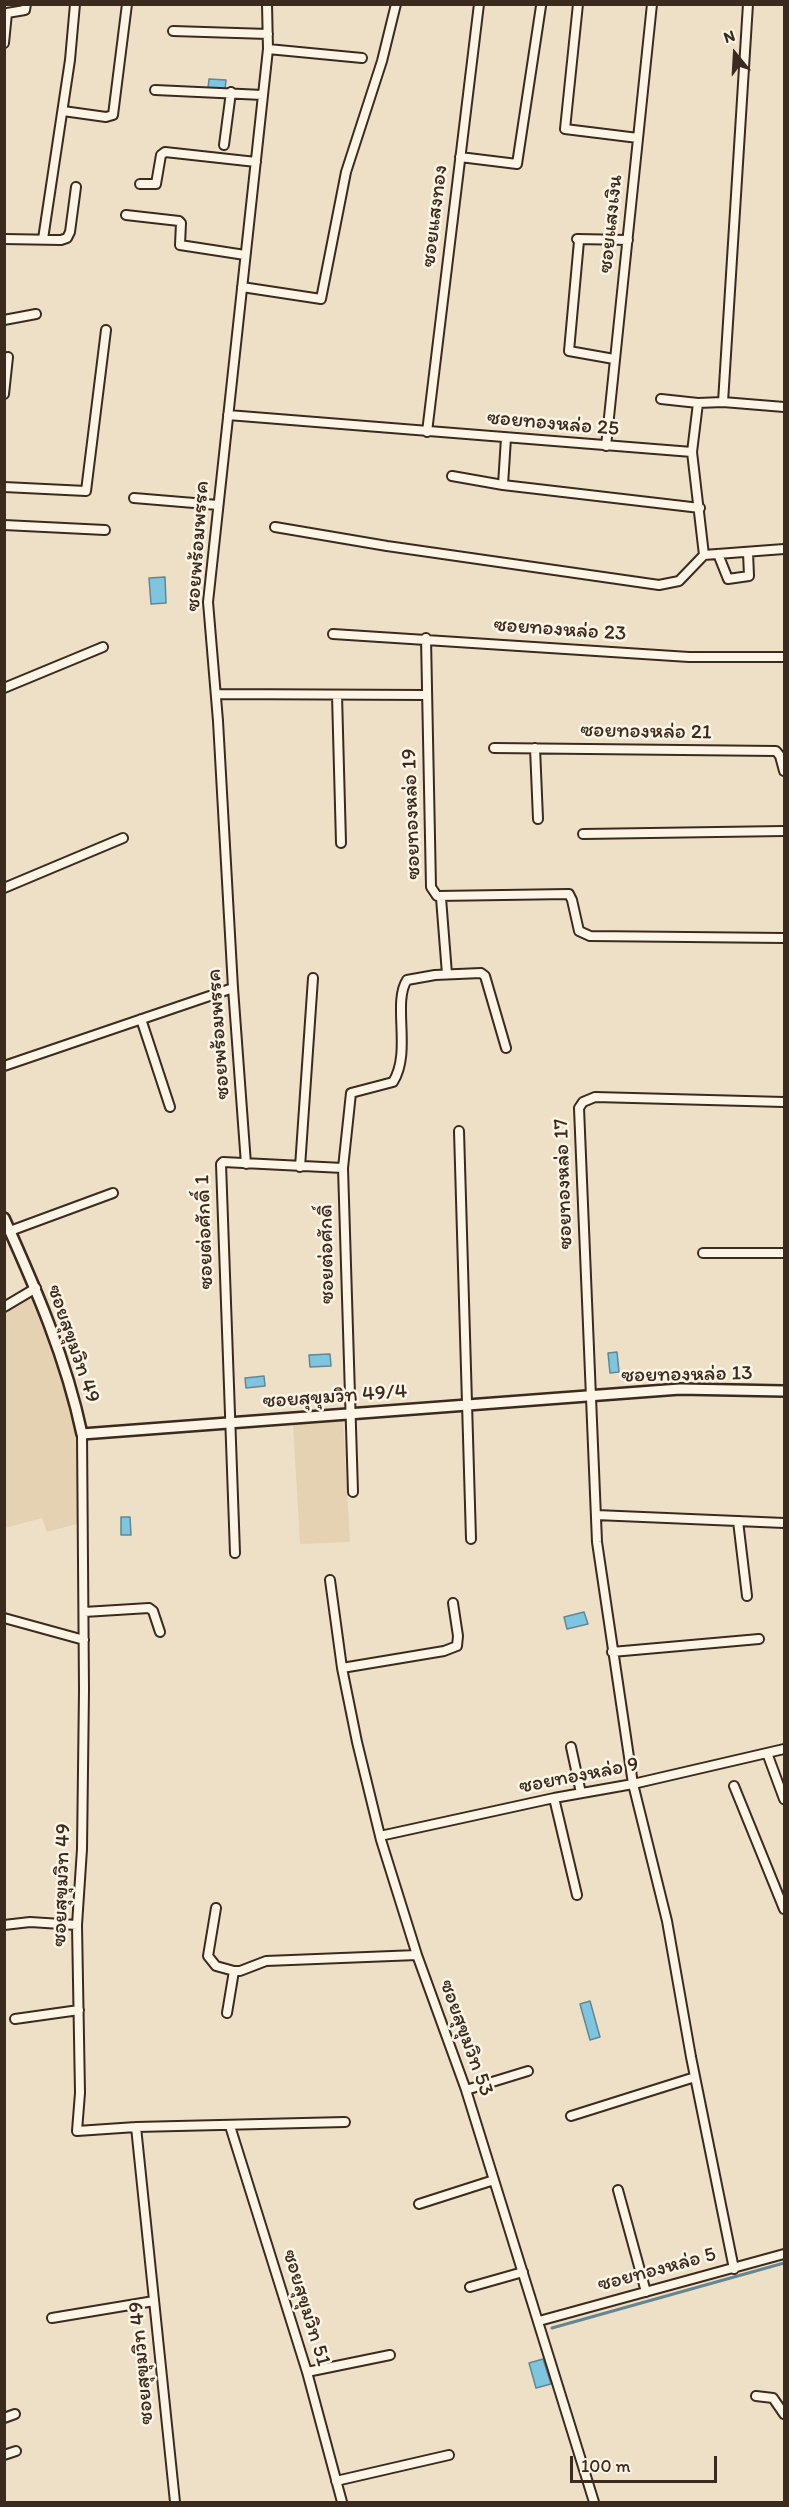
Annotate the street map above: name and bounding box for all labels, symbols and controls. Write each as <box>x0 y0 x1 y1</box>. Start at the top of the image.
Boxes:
north arrow <box>705 24 765 84</box>
text: N <box>721 26 737 47</box>
street label: ซอยแสงทอง <box>416 163 454 269</box>
street label: ซอยแสงเงิน <box>593 174 629 274</box>
street label: ซอยทองหล่อ 25 <box>486 406 620 442</box>
street label: ซอยพร้อมพรรค <box>181 480 215 612</box>
street label: ซอยทองหล่อ 23 <box>493 613 627 647</box>
street label: ซอยทองหล่อ 21 <box>580 718 712 746</box>
street label: ซอยทองหล่อ 19 <box>397 748 427 880</box>
street label: ซอยพร้อมพรรค <box>202 968 236 1100</box>
street label: ซอยทองหล่อ 17 <box>549 1118 579 1250</box>
street label: ซอยต่อศักดิ์ 1 <box>190 1174 220 1290</box>
street label: ซอยต่อศักดิ์ <box>314 1204 340 1304</box>
street label: ซอยสุขุมวิท 49 <box>41 1282 105 1406</box>
street label: ซอยทองหล่อ 13 <box>621 1361 753 1389</box>
street label: ซอยสุขุมวิท 49/4 <box>262 1379 408 1415</box>
street label: ซอยทองหล่อ 9 <box>517 1752 641 1800</box>
street label: ซอยสุขุมวิท 49 <box>47 1823 77 1947</box>
street label: ซอยสุขุมวิท 53 <box>433 1976 499 2100</box>
street label: ซอยทองหล่อ 5 <box>595 2242 719 2298</box>
street label: ซอยสุขุมวิท 51 <box>276 2247 336 2369</box>
street label: ซอยสุขุมวิท 49 <box>124 2300 160 2426</box>
scale bar <box>573 2444 720 2482</box>
text: 100 m <box>581 2455 631 2477</box>

